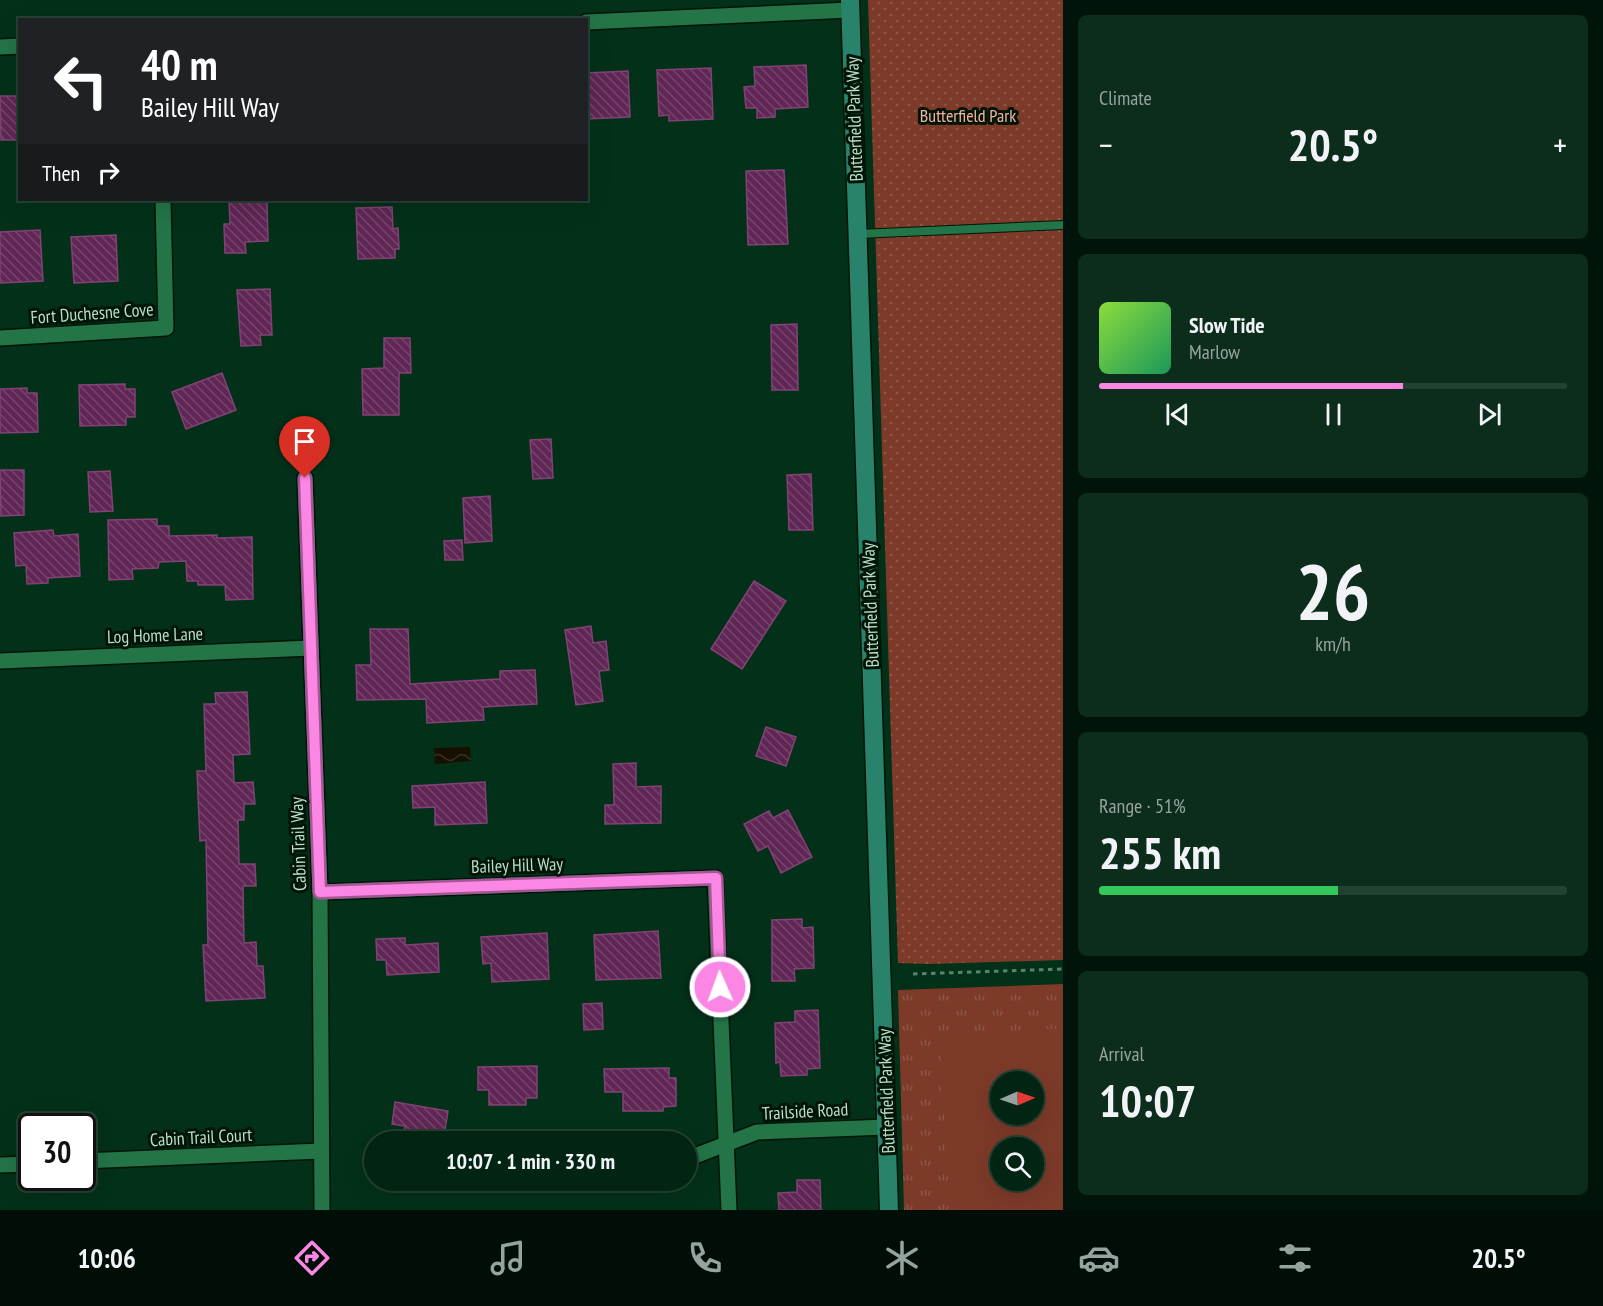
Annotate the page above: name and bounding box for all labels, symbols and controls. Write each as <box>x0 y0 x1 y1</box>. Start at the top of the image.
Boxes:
text: 40 m <box>141 37 218 92</box>
icon: left <box>42 42 120 120</box>
street label: Butterfield Park Way <box>840 56 868 182</box>
text: Climate <box>1099 85 1152 111</box>
text: Bailey Hill Way <box>141 90 279 124</box>
park label: Butterfield Park <box>920 104 1016 127</box>
text: 20.5° <box>1288 115 1378 173</box>
text: − <box>1099 123 1113 166</box>
text: + <box>1553 123 1567 166</box>
icon: right <box>92 156 125 189</box>
text: Then <box>42 159 80 187</box>
street label: Fort Duchesne Cove <box>30 297 154 329</box>
text: Slow Tide <box>1189 311 1265 339</box>
text: Marlow <box>1189 339 1240 365</box>
icon: previous <box>1161 398 1194 431</box>
icon: pause <box>1317 398 1350 431</box>
icon: next <box>1473 398 1506 431</box>
pin <box>279 416 330 478</box>
icon: arrive <box>288 425 321 458</box>
text: 26 <box>1296 541 1370 642</box>
street label: Butterfield Park Way <box>856 542 884 668</box>
street label: Log Home Lane <box>107 622 203 648</box>
text: km/h <box>1315 631 1351 657</box>
text: Range · 51% <box>1099 793 1186 819</box>
street label: Cabin Trail Way <box>285 796 311 891</box>
text: 255 km <box>1099 823 1221 881</box>
street label: Bailey Hill Way <box>471 852 564 878</box>
position arrow <box>688 955 752 1019</box>
street label: Butterfield Park Way <box>872 1028 900 1154</box>
text: Arrival <box>1099 1041 1144 1067</box>
north arrow <box>990 1071 1044 1125</box>
map controls <box>990 1071 1044 1191</box>
text: 10:07 <box>1099 1071 1196 1129</box>
street label: Trailside Road <box>761 1097 849 1125</box>
speed limit sign: 30 <box>18 1113 96 1191</box>
street label: Cabin Trail Court <box>149 1123 253 1151</box>
button: search <box>990 1137 1044 1191</box>
text: 10:07 · 1 min · 330 m <box>446 1147 615 1175</box>
icon: directions <box>291 1237 333 1279</box>
icon: music <box>487 1237 529 1279</box>
icon: phone <box>684 1237 726 1279</box>
icon: climate <box>881 1237 923 1279</box>
icon: car <box>1078 1237 1120 1279</box>
icon: filters <box>1274 1237 1316 1279</box>
text: 10:06 <box>77 1241 136 1275</box>
text: 20.5° <box>1471 1241 1526 1275</box>

